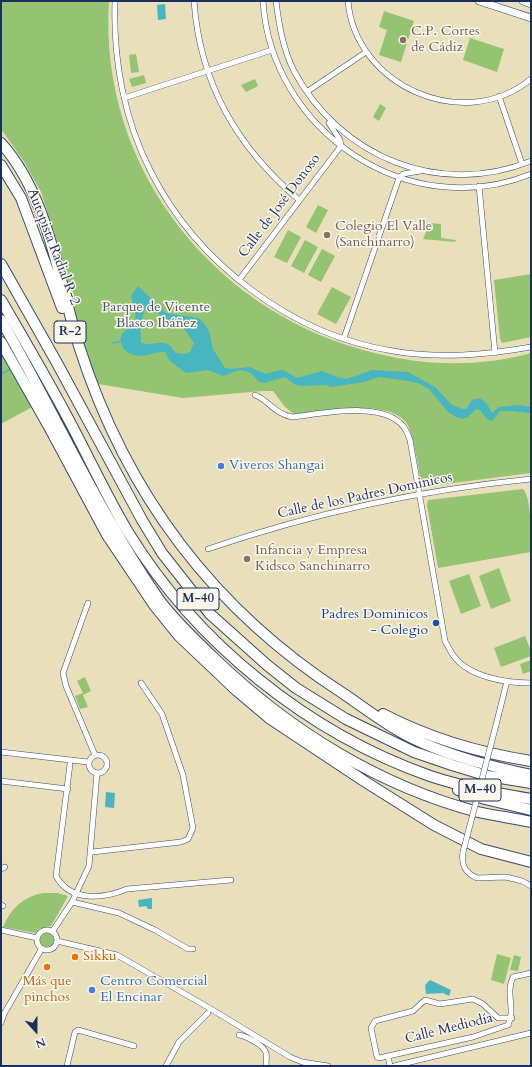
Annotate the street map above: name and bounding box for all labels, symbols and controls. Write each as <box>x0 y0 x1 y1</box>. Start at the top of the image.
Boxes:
place label: C.P. Cortes de Cádiz <box>411 24 480 56</box>
marker: C.P. Cortes de Cádiz <box>398 35 408 45</box>
street label: Calle de José Donoso <box>236 151 324 261</box>
street label: Autopista Radial R-2 <box>23 186 83 308</box>
place label: Colegio El Valle (Sanchinarro) <box>335 219 432 252</box>
marker: Colegio El Valle (Sanchinarro) <box>322 230 332 240</box>
park label: Parque de Vicente Blasco Ibáñez <box>102 300 210 332</box>
road number: R-2 <box>54 321 86 343</box>
place label: Viveros Shangai <box>229 458 324 474</box>
marker: Viveros Shangai <box>216 461 226 471</box>
street label: Calle de los Padres Dominicos <box>276 469 454 523</box>
place label: Infancia y Empresa Kidsco Sanchinarro <box>255 543 370 576</box>
marker: Infancia y Empresa Kidsco Sanchinarro <box>242 554 252 564</box>
road number: M-40 <box>177 588 219 610</box>
place label: Padres Dominicos - Colegio <box>321 607 428 640</box>
marker: Padres Dominicos - Colegio <box>431 618 441 628</box>
road number: M-40 <box>459 779 501 801</box>
place label: Sikku <box>83 949 117 965</box>
marker: Sikku <box>70 952 80 962</box>
marker: Más que pinchos <box>42 962 52 972</box>
place label: Más que pinchos <box>22 974 72 1006</box>
place label: Centro Comercial El Encinar <box>100 974 207 1006</box>
marker: Centro Comercial El Encinar <box>87 985 97 995</box>
street label: Calle Mediodía <box>403 1010 495 1048</box>
north arrow <box>16 1011 56 1051</box>
text: N <box>33 1034 48 1051</box>

